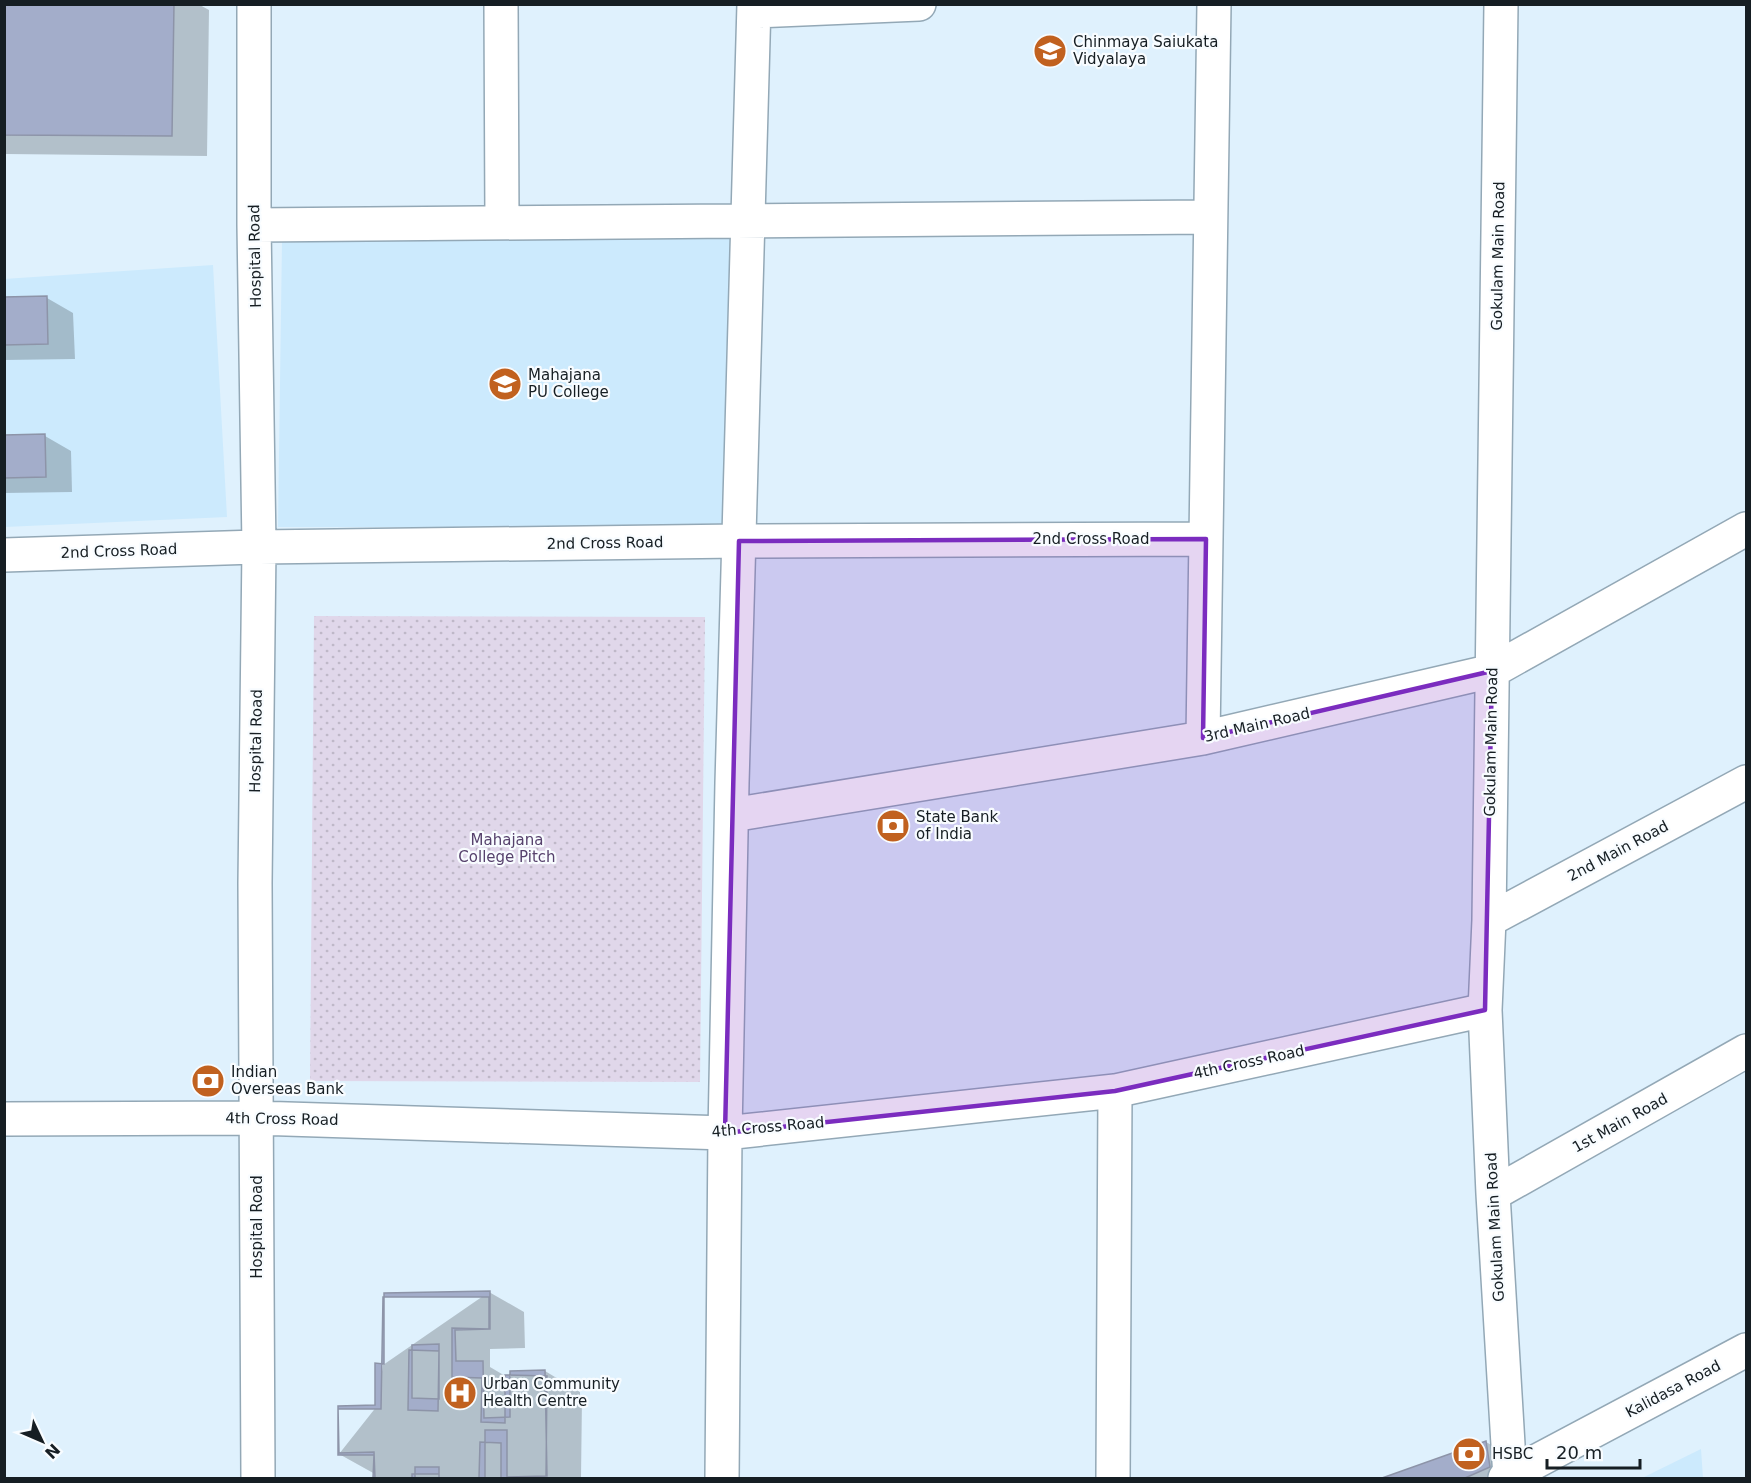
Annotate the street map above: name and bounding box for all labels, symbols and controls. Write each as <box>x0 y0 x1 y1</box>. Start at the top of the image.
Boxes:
school or university icon: Chinmaya Saiukata Vidyalaya <box>1032 33 1068 69</box>
place label: Chinmaya Saiukata Vidyalaya <box>1073 33 1218 68</box>
street label: Gokulam Main Road <box>1488 181 1508 331</box>
street label: Hospital Road <box>245 204 265 308</box>
school or university icon: Mahajana PU College <box>487 366 523 402</box>
place label: Mahajana PU College <box>528 366 609 401</box>
street label: 2nd Cross Road <box>1033 530 1149 548</box>
street label: 2nd Cross Road <box>546 533 664 553</box>
street label: 2nd Cross Road <box>60 540 178 562</box>
street label: Gokulam Main Road <box>1481 667 1501 817</box>
street label: Hospital Road <box>246 689 266 793</box>
street label: 3rd Main Road <box>1202 704 1312 746</box>
bank icon: State Bank of India <box>875 808 911 844</box>
place label: State Bank of India <box>916 808 998 843</box>
street label: 2nd Main Road <box>1565 817 1671 885</box>
park label: Mahajana College Pitch <box>458 831 556 866</box>
street label: 4th Cross Road <box>1192 1041 1306 1083</box>
bank icon: Indian Overseas Bank <box>190 1063 226 1099</box>
place label: Indian Overseas Bank <box>231 1063 344 1098</box>
street label: 1st Main Road <box>1569 1089 1671 1157</box>
street label: 4th Cross Road <box>225 1109 339 1129</box>
street label: 4th Cross Road <box>711 1113 825 1141</box>
street label: Gokulam Main Road <box>1482 1152 1508 1302</box>
street label: Hospital Road <box>248 1175 266 1279</box>
street label: Kalidasa Road <box>1622 1356 1724 1422</box>
hospital icon: Urban Community Health Centre <box>442 1375 478 1411</box>
place label: Urban Community Health Centre <box>483 1375 620 1410</box>
north arrow <box>12 1411 72 1471</box>
scale bar <box>1547 1432 1640 1470</box>
bank icon: HSBC <box>1451 1436 1487 1472</box>
text: N <box>41 1440 64 1462</box>
text: 20 m <box>1556 1442 1602 1463</box>
place label: HSBC <box>1492 1445 1533 1463</box>

